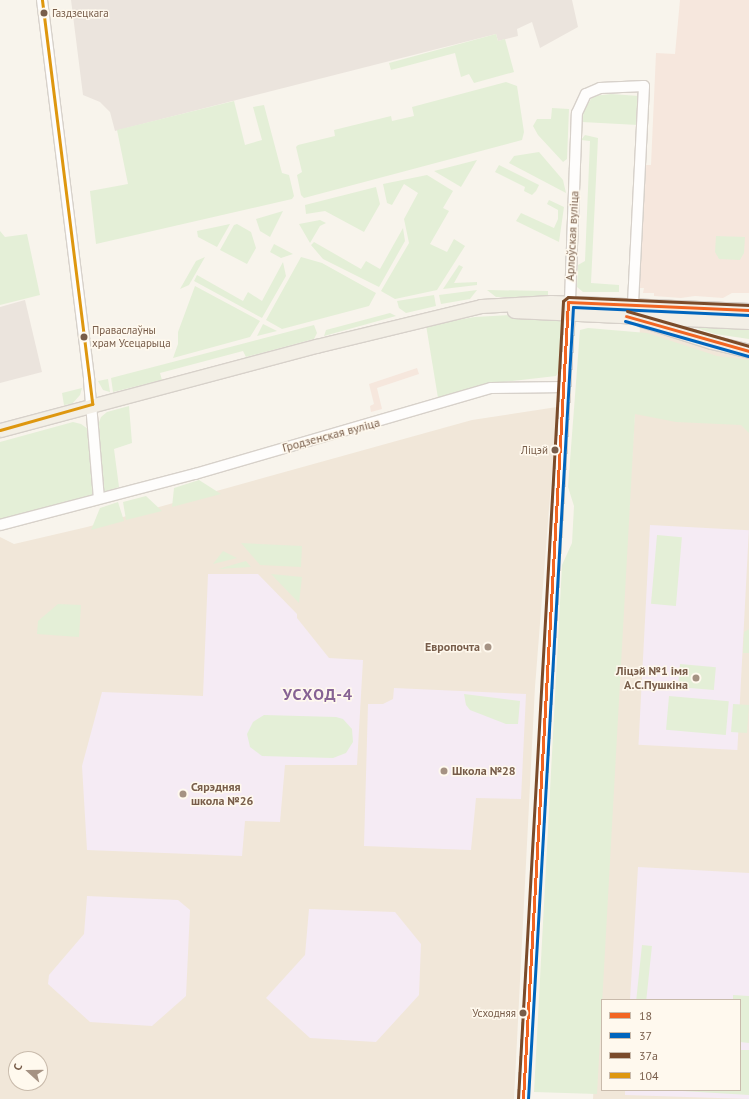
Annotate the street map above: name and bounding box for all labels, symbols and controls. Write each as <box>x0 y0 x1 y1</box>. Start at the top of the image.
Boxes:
place label: Газдзецкага <box>52 6 109 20</box>
marker: Газдзецкага <box>39 8 49 18</box>
street label: Арлоўская вуліца <box>562 190 582 282</box>
place label: Праваслаўны храм Усецарыца <box>92 324 171 350</box>
marker: Праваслаўны храм Усецарыца <box>79 332 89 342</box>
street label: Гродзенская вуліца <box>281 415 381 455</box>
place label: Ліцэй <box>521 443 548 457</box>
marker: Ліцэй <box>550 445 560 455</box>
place label: Европочта <box>425 640 480 654</box>
marker: Европочта <box>483 642 493 652</box>
place label: Ліцэй №1 імя А.С.Пушкіна <box>616 664 688 692</box>
marker: Ліцэй №1 імя А.С.Пушкіна <box>691 673 701 683</box>
district label: УСХОД-4 <box>283 684 353 704</box>
place label: Школа №28 <box>452 764 516 778</box>
marker: Школа №28 <box>439 766 449 776</box>
place label: Сярэдняя школа №26 <box>191 780 253 808</box>
marker: Сярэдняя школа №26 <box>178 789 188 799</box>
legend <box>601 999 741 1091</box>
place label: Усходняя <box>472 1006 516 1020</box>
marker: Усходняя <box>518 1008 528 1018</box>
text: 18 <box>639 1008 652 1023</box>
text: 37 <box>639 1028 652 1043</box>
text: 37а <box>639 1048 658 1063</box>
north arrow <box>8 1051 48 1091</box>
text: С <box>10 1062 25 1072</box>
text: 104 <box>639 1068 659 1083</box>

